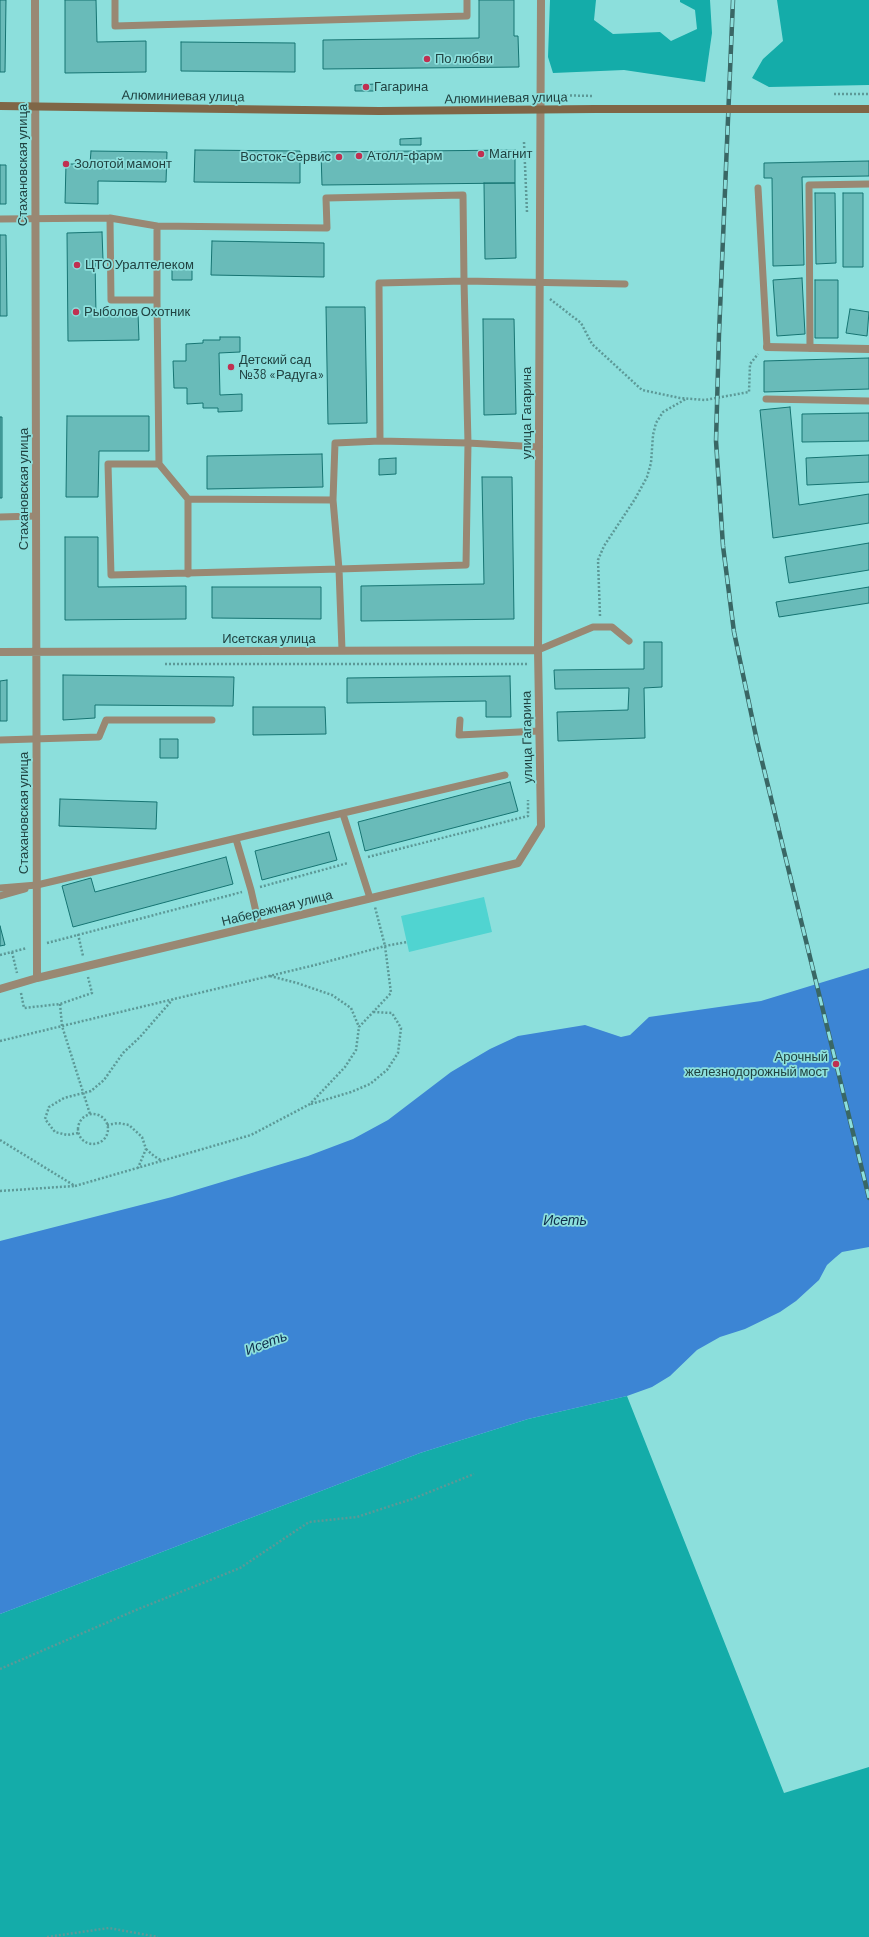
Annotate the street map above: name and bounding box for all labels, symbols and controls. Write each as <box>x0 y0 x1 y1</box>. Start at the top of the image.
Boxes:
place label: По любви <box>435 51 493 67</box>
marker: По любви <box>422 54 432 64</box>
place label: Гагарина <box>374 79 428 95</box>
marker: Гагарина <box>361 82 371 92</box>
street label: Алюминиевая улица <box>121 87 245 105</box>
street label: Алюминиевая улица <box>444 89 568 107</box>
street label: Стахановская улица <box>15 104 31 226</box>
place label: Магнит <box>489 146 532 162</box>
place label: Атолл-фарм <box>367 148 443 164</box>
place label: Восток-Сервис <box>240 149 331 165</box>
marker: Магнит <box>476 149 486 159</box>
marker: Атолл-фарм <box>354 151 364 161</box>
marker: Восток-Сервис <box>334 152 344 162</box>
place label: Золотой мамонт <box>74 156 172 172</box>
marker: Золотой мамонт <box>61 159 71 169</box>
place label: ЦТО Уралтелеком <box>85 257 194 273</box>
marker: ЦТО Уралтелеком <box>72 260 82 270</box>
place label: Рыболов Охотник <box>84 304 190 320</box>
marker: Рыболов Охотник <box>71 307 81 317</box>
place label: Детский сад №38 «Радуга» <box>239 352 324 383</box>
marker: Детский сад №38 «Радуга» <box>226 362 236 372</box>
street label: улица Гагарина <box>519 367 535 459</box>
street label: Стахановская улица <box>16 428 32 550</box>
street label: Исетская улица <box>222 631 316 647</box>
street label: улица Гагарина <box>518 691 536 783</box>
street label: Стахановская улица <box>16 752 32 874</box>
street label: Набережная улица <box>220 887 334 929</box>
place label: Арочный железнодорожный мост <box>685 1049 828 1080</box>
marker: Арочный железнодорожный мост <box>831 1059 841 1069</box>
water label: Исеть <box>543 1212 587 1228</box>
water label: Исеть <box>243 1327 289 1359</box>

